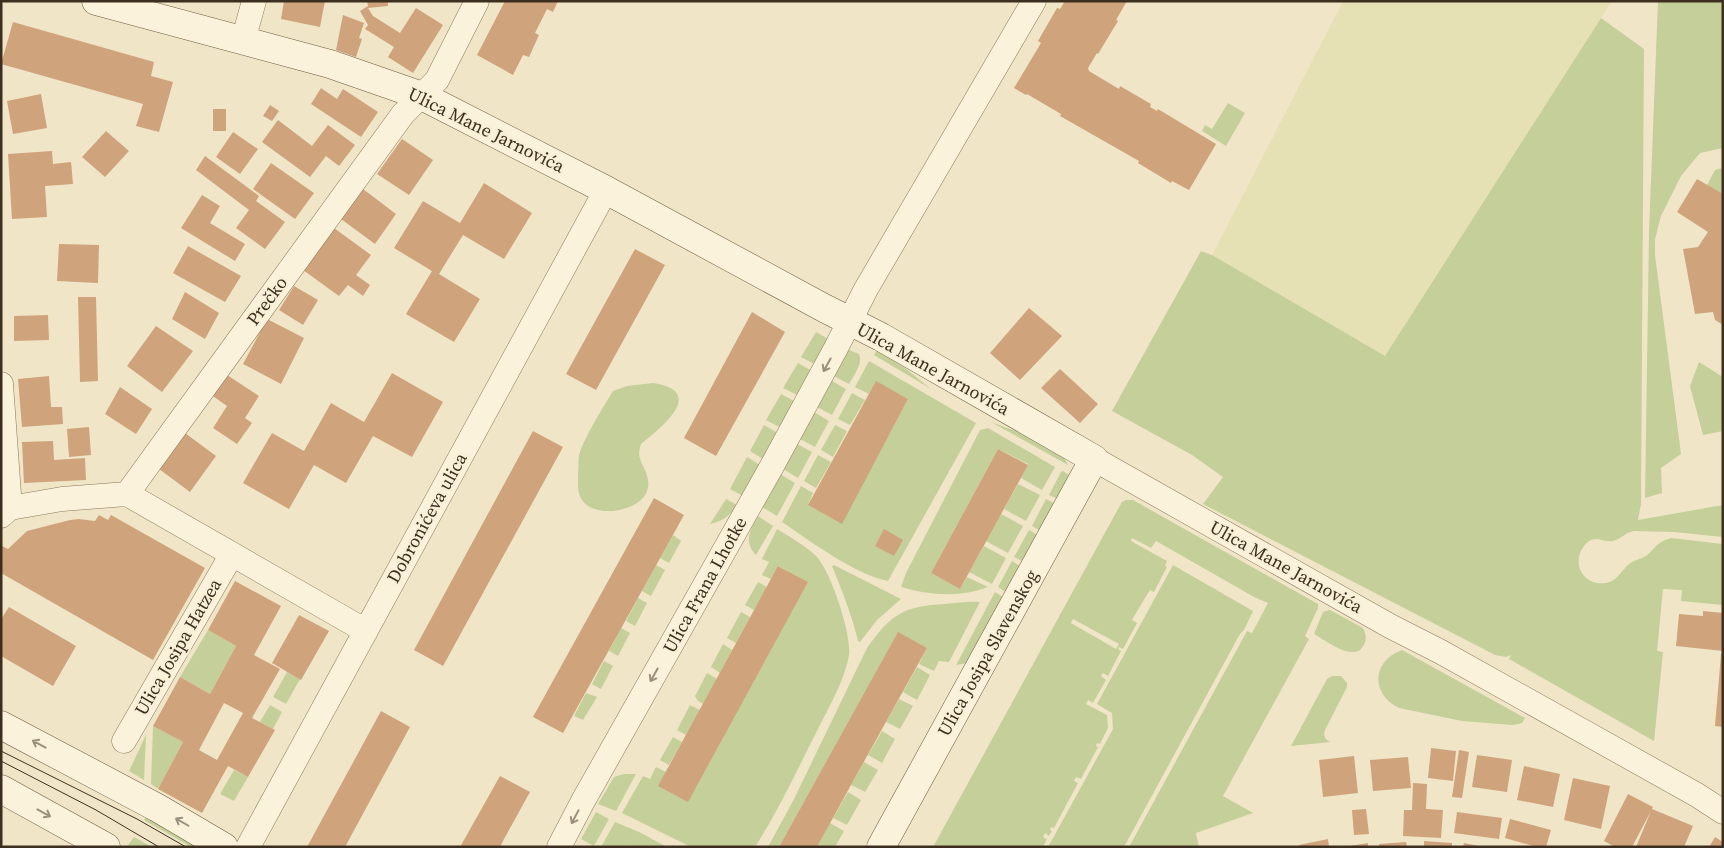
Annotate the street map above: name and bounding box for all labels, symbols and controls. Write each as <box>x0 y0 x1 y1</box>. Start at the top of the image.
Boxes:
street label: Ulica Mane Jarnovića <box>404 81 569 179</box>
street label: Prečko <box>240 271 293 330</box>
street label: Ulica Mane Jarnovića <box>852 316 1015 421</box>
one-way arrow <box>822 358 832 373</box>
street label: Dobronićeva ulica <box>380 447 473 587</box>
street label: Ulica Frana Lhotke <box>657 512 752 658</box>
street label: Ulica Mane Jarnovića <box>1205 514 1368 619</box>
street label: Ulica Josipa Slavenskog <box>931 565 1044 741</box>
street label: Ulica Josipa Hatzea <box>128 573 227 720</box>
one-way arrow <box>649 668 659 683</box>
one-way arrow <box>32 739 47 749</box>
one-way arrow <box>36 809 51 818</box>
one-way arrow <box>570 809 579 824</box>
one-way arrow <box>175 817 189 827</box>

